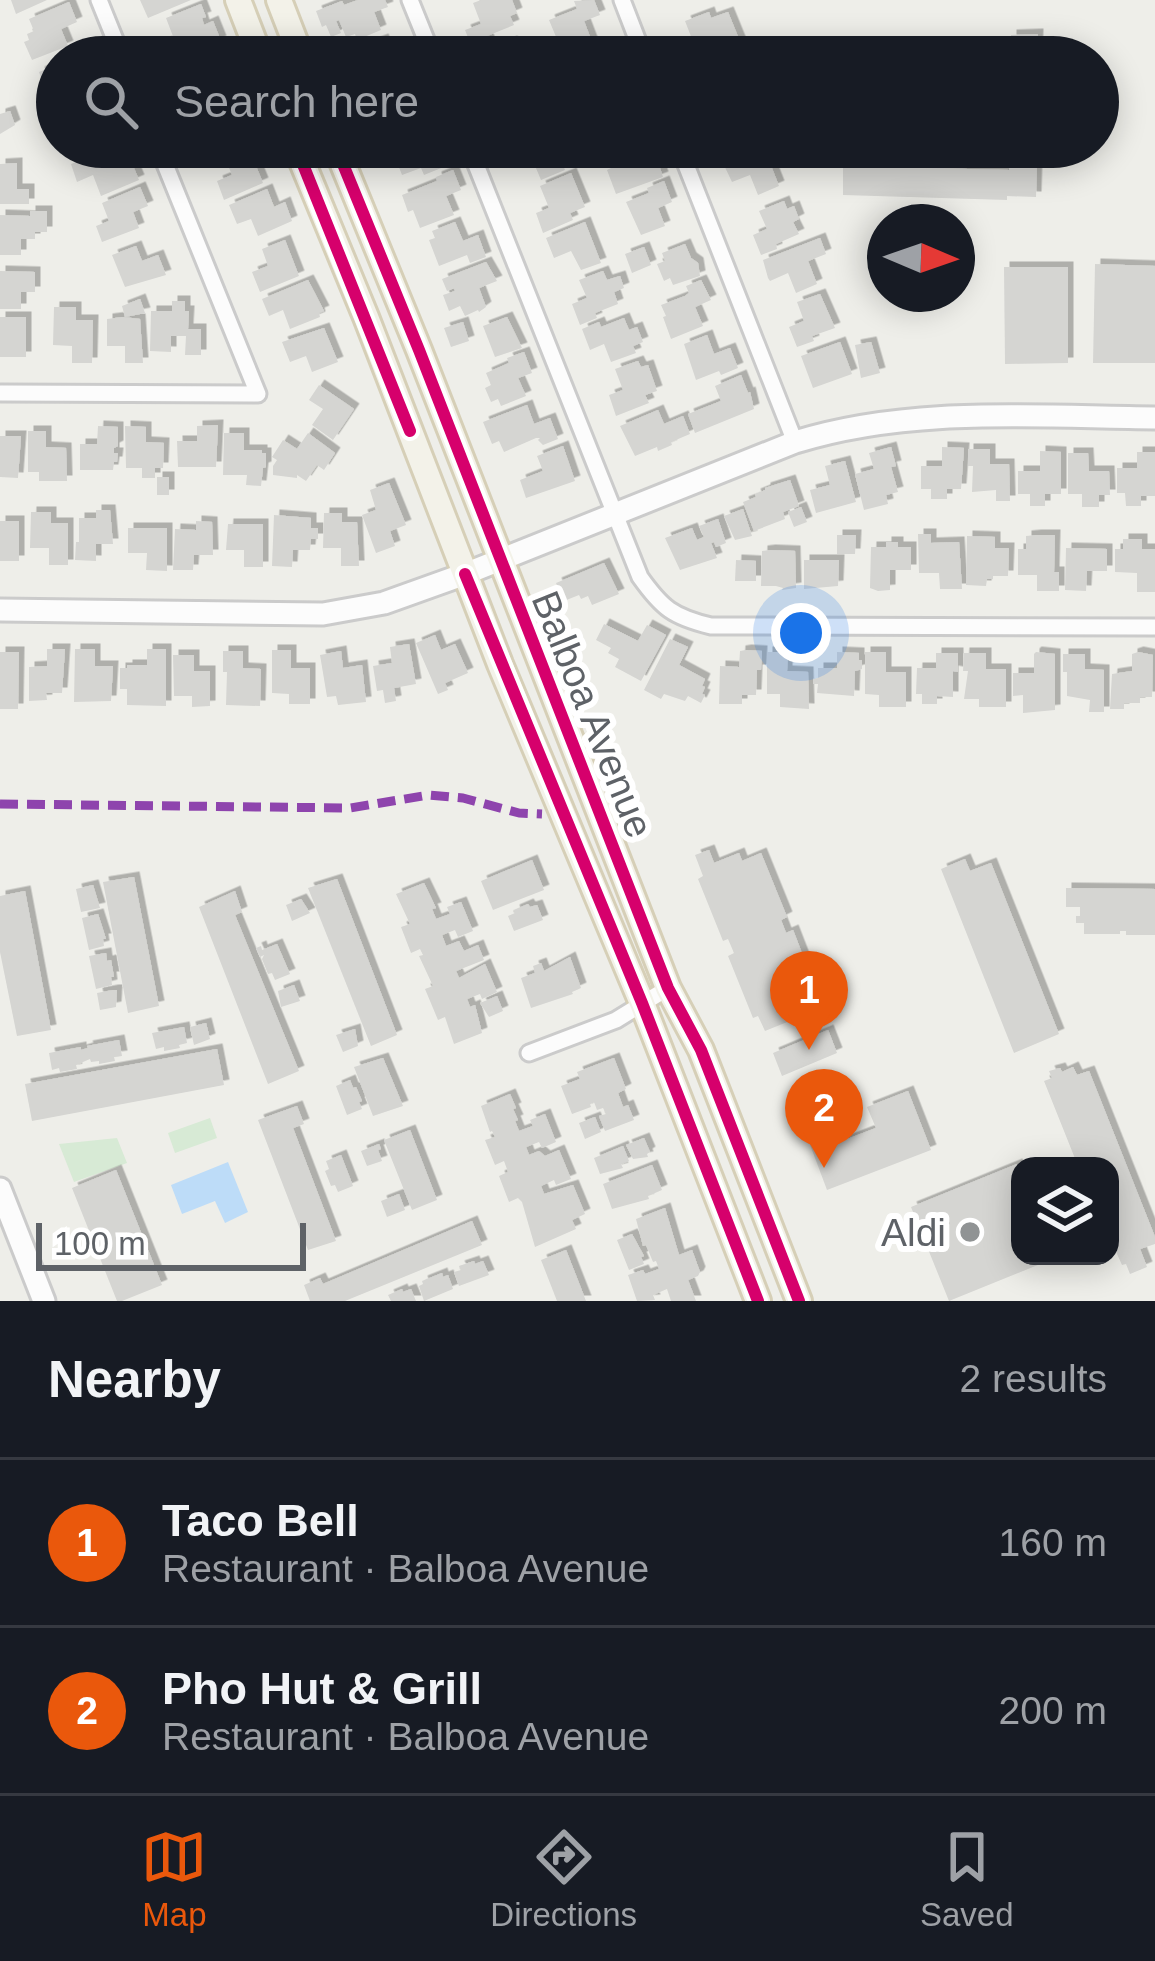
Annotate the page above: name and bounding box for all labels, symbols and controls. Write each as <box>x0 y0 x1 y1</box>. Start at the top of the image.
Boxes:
search box <box>36 36 1119 168</box>
icon: search <box>78 69 144 135</box>
text: Search here <box>174 76 419 127</box>
north arrow <box>867 204 975 312</box>
street label: Balboa Avenue <box>524 585 661 844</box>
your location <box>771 603 831 663</box>
pin: 1 <box>770 951 848 1050</box>
pin: 2 <box>785 1069 863 1168</box>
map controls <box>1011 1157 1119 1265</box>
button: layers <box>1011 1157 1119 1265</box>
place label: Aldi <box>881 1211 946 1254</box>
scale bar <box>36 1217 306 1270</box>
marker: Aldi <box>957 1219 983 1245</box>
text: 100 m <box>54 1225 146 1262</box>
text: Nearby <box>48 1351 221 1408</box>
text: 2 results <box>960 1357 1107 1400</box>
text: Taco Bell <box>162 1495 359 1546</box>
text: 1 <box>76 1521 98 1564</box>
text: 160 m <box>999 1521 1107 1564</box>
text: Restaurant · Balboa Avenue <box>162 1547 649 1590</box>
text: Pho Hut & Grill <box>162 1663 482 1714</box>
text: 2 <box>76 1689 98 1732</box>
text: 200 m <box>999 1689 1107 1732</box>
text: Restaurant · Balboa Avenue <box>162 1715 649 1758</box>
tab: Map <box>141 1824 207 1934</box>
tab: Directions <box>490 1824 637 1934</box>
tab: Saved <box>920 1824 1014 1934</box>

